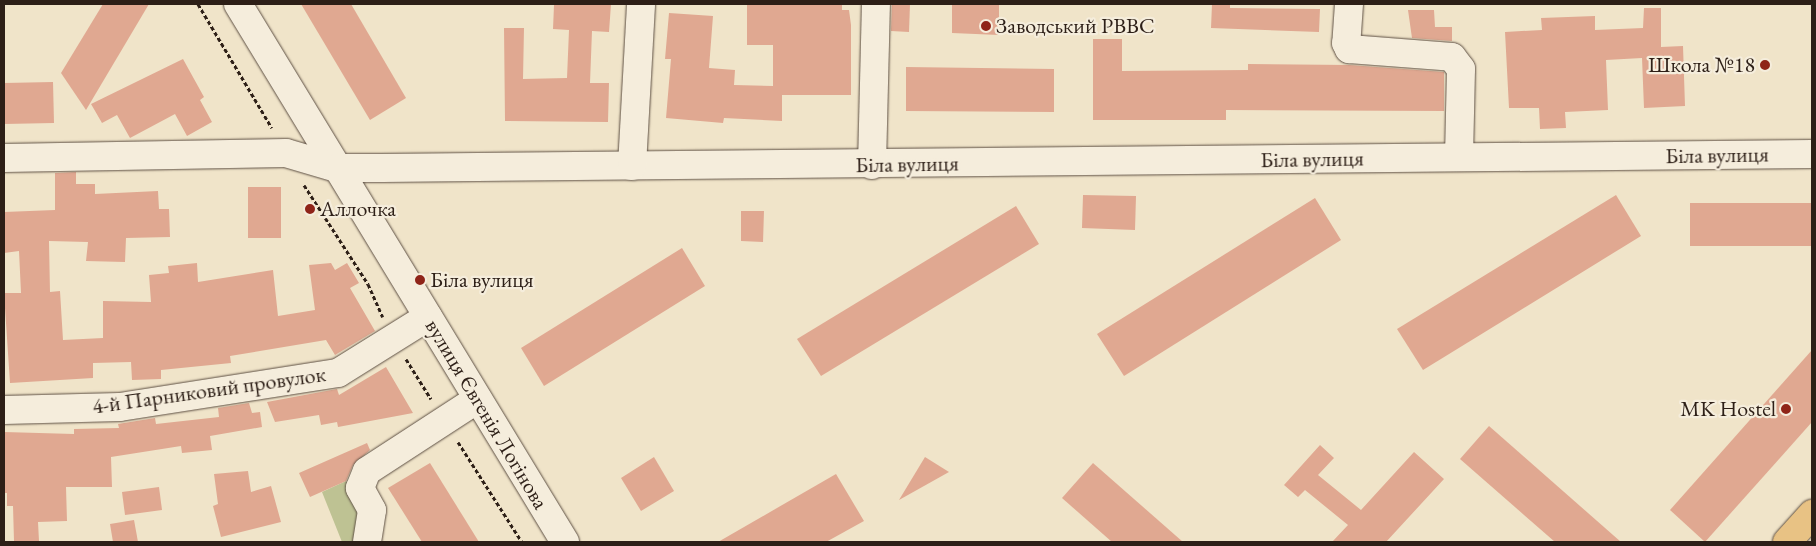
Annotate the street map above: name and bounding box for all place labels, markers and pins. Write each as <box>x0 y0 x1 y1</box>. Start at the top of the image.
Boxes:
place label: Заводський РВВС <box>996 13 1155 39</box>
marker: Заводський РВВС <box>980 20 992 32</box>
place label: Школа №18 <box>1648 52 1755 78</box>
marker: Школа №18 <box>1759 59 1771 71</box>
place label: Аллочка <box>320 196 396 222</box>
marker: Аллочка <box>304 203 316 215</box>
place label: Біла вулиця <box>430 267 533 293</box>
marker: Біла вулиця <box>414 274 426 286</box>
place label: MK Hostel <box>1680 396 1776 422</box>
marker: MK Hostel <box>1780 403 1792 415</box>

